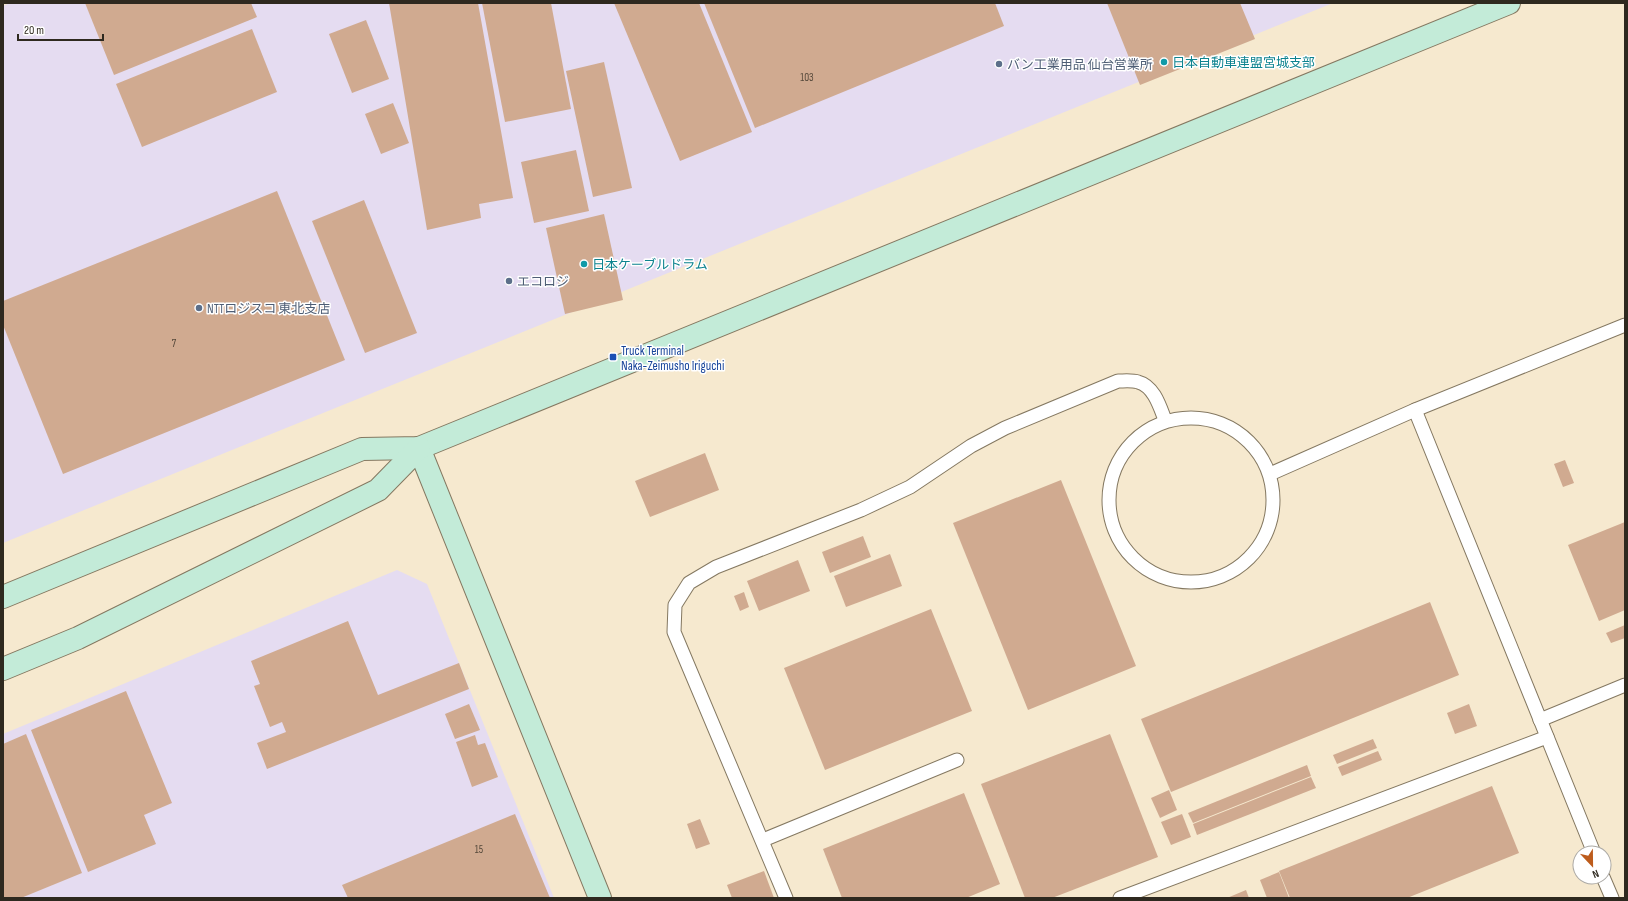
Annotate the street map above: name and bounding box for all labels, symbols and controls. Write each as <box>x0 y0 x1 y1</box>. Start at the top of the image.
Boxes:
scale bar <box>18 16 103 42</box>
text: 20 m <box>24 23 44 38</box>
place label: 日本自動車連盟宮城支部 <box>1172 55 1315 71</box>
place label: バン工業用品 仙台営業所 <box>1007 57 1153 73</box>
marker: 日本自動車連盟宮城支部 <box>1159 57 1169 67</box>
marker: バン工業用品 仙台営業所 <box>994 59 1004 69</box>
house number: 103 <box>800 71 814 84</box>
place label: 日本ケーブルドラム <box>592 257 708 273</box>
marker: 日本ケーブルドラム <box>579 259 589 269</box>
place label: エコロジ <box>517 274 569 290</box>
marker: エコロジ <box>504 276 514 286</box>
place label: NTTロジスコ 東北支店 <box>207 301 330 317</box>
marker: NTTロジスコ 東北支店 <box>194 303 204 313</box>
house number: 7 <box>172 337 177 350</box>
place label: Truck Terminal Naka-Zeimusho Iriguchi <box>621 343 724 374</box>
marker: Truck Terminal Naka-Zeimusho Iriguchi <box>608 352 618 362</box>
house number: 15 <box>475 843 483 856</box>
north arrow <box>1572 845 1612 885</box>
text: N <box>1590 867 1601 881</box>

